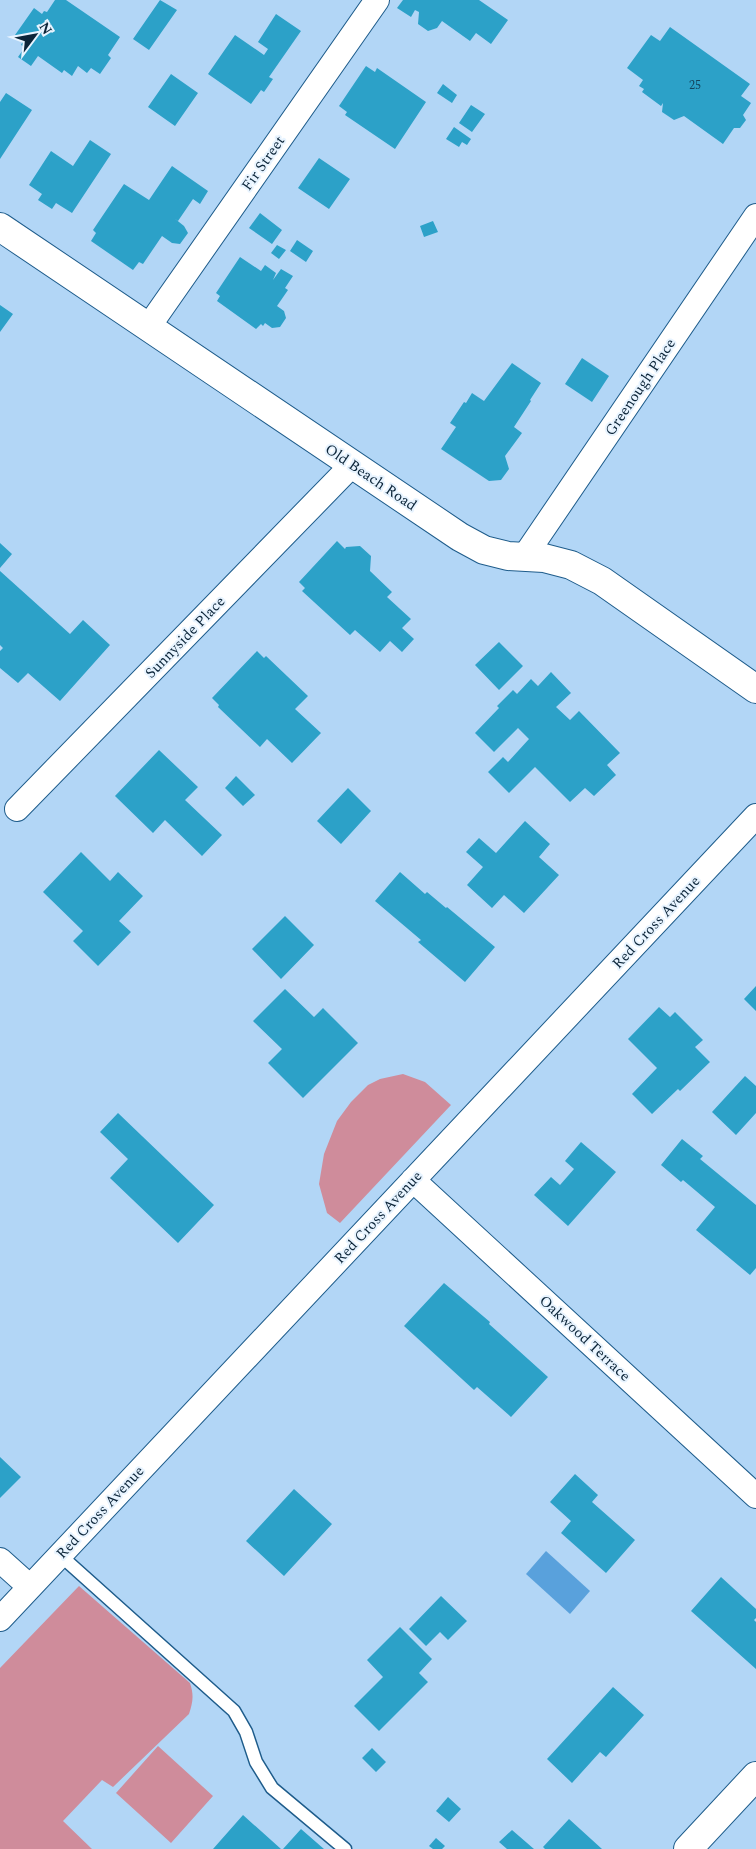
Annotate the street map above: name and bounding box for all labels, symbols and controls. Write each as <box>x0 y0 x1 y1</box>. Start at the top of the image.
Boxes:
north arrow <box>10 10 60 60</box>
text: N <box>34 18 58 39</box>
house number: 25 <box>689 76 701 95</box>
street label: Fir Street <box>236 131 291 196</box>
street label: Greenough Place <box>599 334 682 441</box>
street label: Old Beach Road <box>320 438 421 517</box>
street label: Sunnyside Place <box>140 591 231 684</box>
street label: Red Cross Avenue <box>607 870 706 974</box>
street label: Red Cross Avenue <box>329 1165 428 1269</box>
street label: Oakwood Terrace <box>534 1290 636 1387</box>
street label: Red Cross Avenue <box>51 1460 150 1564</box>

